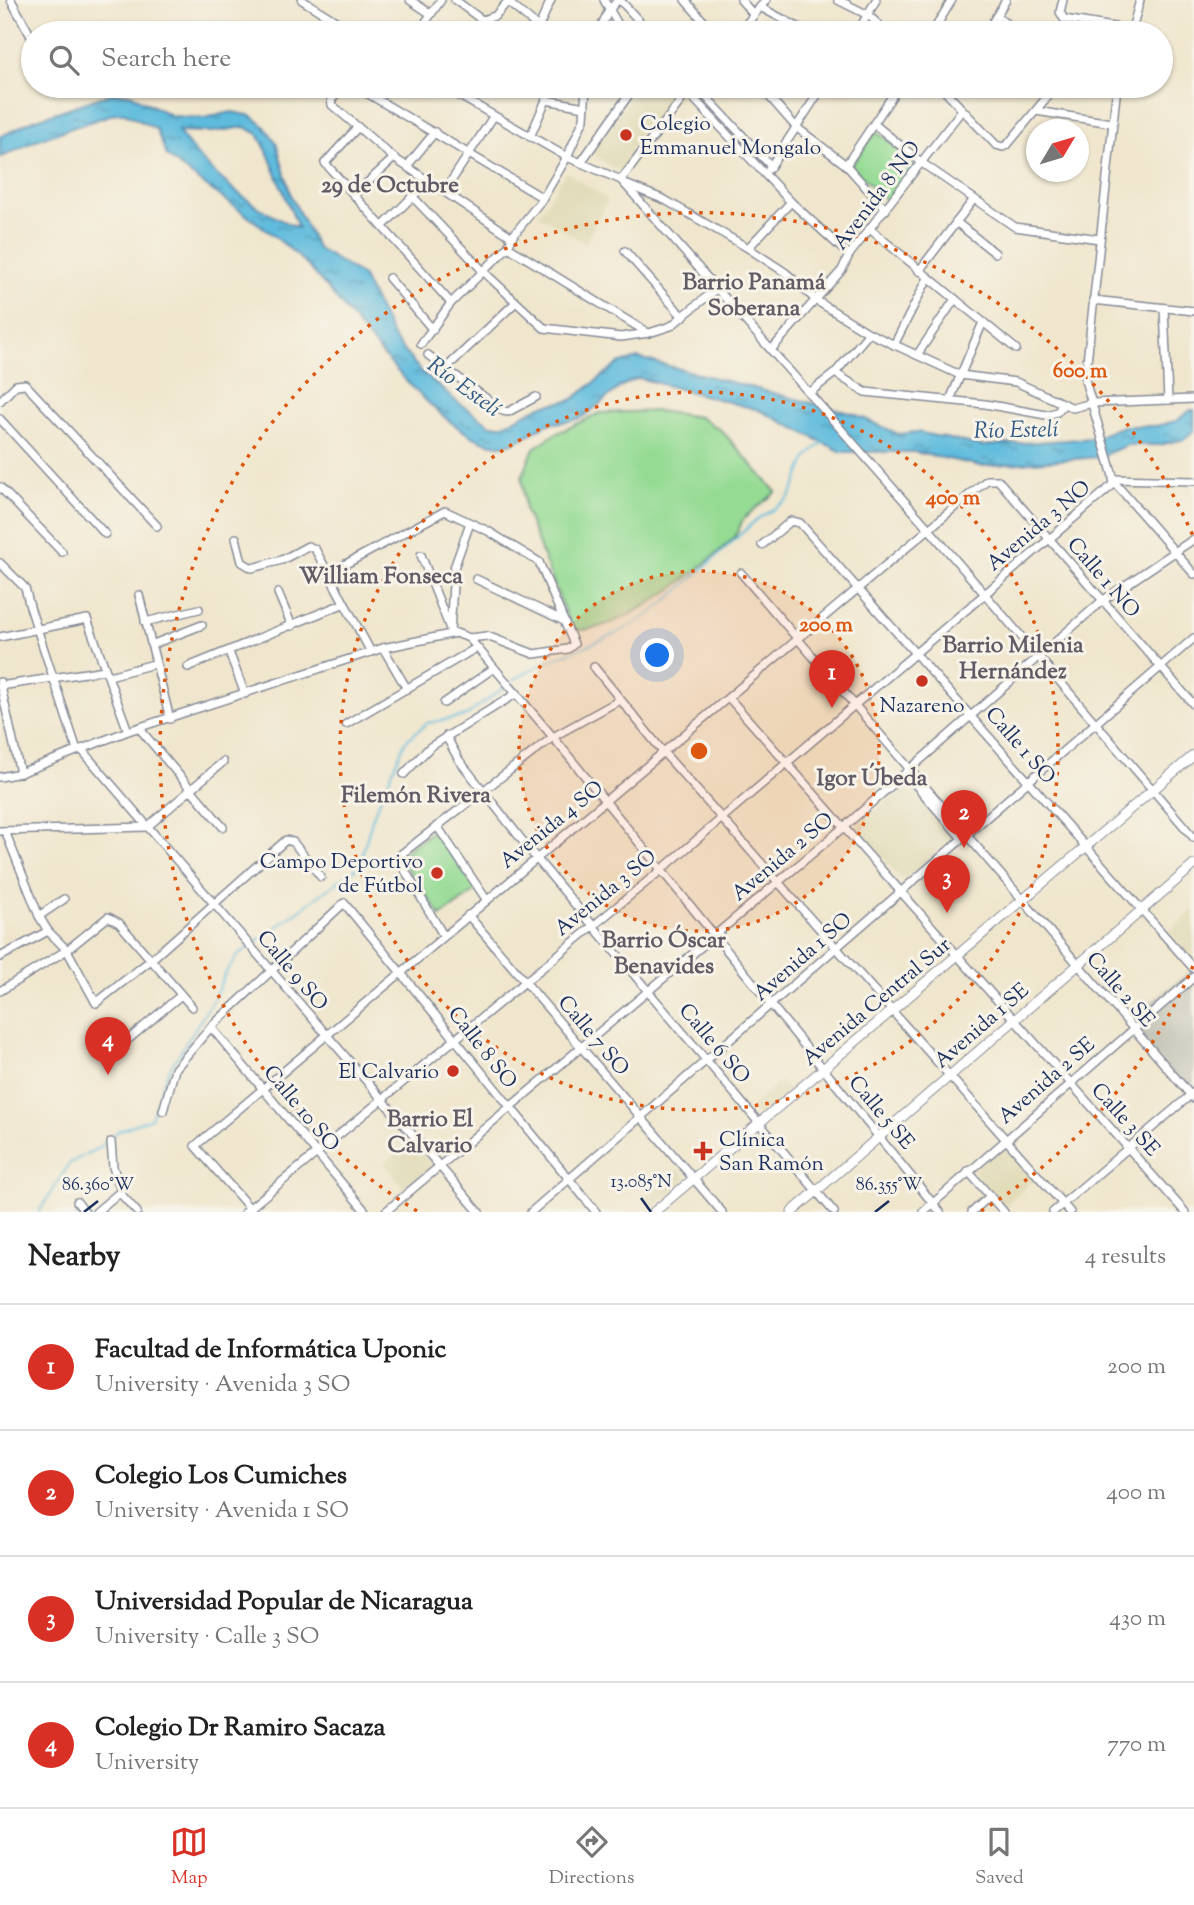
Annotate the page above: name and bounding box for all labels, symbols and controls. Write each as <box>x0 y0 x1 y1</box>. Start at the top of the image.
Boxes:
search box <box>21 21 1173 98</box>
icon: search <box>45 41 83 79</box>
text: Search here <box>101 41 231 78</box>
place label: Colegio Emmanuel Mongalo <box>640 110 821 164</box>
north arrow <box>1026 119 1089 182</box>
marker: Colegio Emmanuel Mongalo <box>618 127 634 143</box>
street label: Avenida 8 NO <box>826 135 929 257</box>
district label: 29 de Octubre <box>321 170 459 203</box>
district label: Barrio Panamá Soberana <box>683 267 826 326</box>
water label: Río Estelí <box>420 350 508 426</box>
text: 600 m <box>1053 357 1108 387</box>
water label: Río Estelí <box>973 414 1059 449</box>
street label: Avenida 3 NO <box>981 474 1098 579</box>
text: 400 m <box>925 484 981 514</box>
street label: Calle 1 NO <box>1059 531 1146 625</box>
district label: William Fonseca <box>299 561 463 594</box>
text: 200 m <box>799 611 854 641</box>
district label: Barrio Milenia Hernández <box>942 630 1084 689</box>
your location <box>640 638 674 672</box>
pin: 1 <box>809 650 855 708</box>
marker: Nazareno <box>914 673 930 689</box>
place label: Nazareno <box>879 692 965 722</box>
street label: Calle 1 SO <box>977 701 1062 792</box>
centre of rings <box>687 739 711 763</box>
district label: Igor Úbeda <box>817 762 928 796</box>
street label: Avenida 4 SO <box>494 774 611 877</box>
district label: Filemón Rivera <box>341 780 491 813</box>
pin: 2 <box>941 790 987 848</box>
street label: Avenida 2 SO <box>726 806 841 909</box>
street label: Avenida 3 SO <box>549 843 664 944</box>
place label: Campo Deportivo de Fútbol <box>260 848 423 902</box>
pin: 3 <box>924 855 970 913</box>
marker: Campo Deportivo de Fútbol <box>429 865 445 881</box>
street label: Avenida 1 SO <box>747 906 859 1009</box>
street label: Calle 9 SO <box>249 924 334 1018</box>
district label: Barrio Óscar Benavides <box>602 924 726 984</box>
street label: Avenida Central Sur <box>796 931 958 1074</box>
street label: Calle 2 SE <box>1078 946 1161 1035</box>
street label: Avenida 1 SE <box>928 977 1037 1076</box>
street label: Calle 7 SO <box>550 989 635 1083</box>
street label: Calle 6 SO <box>671 997 756 1091</box>
street label: Calle 8 SO <box>440 1001 523 1096</box>
pin: 4 <box>85 1017 131 1075</box>
street label: Avenida 2 SE <box>992 1031 1103 1132</box>
place label: El Calvario <box>338 1058 439 1088</box>
street label: Calle 10 SO <box>255 1059 346 1159</box>
marker: El Calvario <box>445 1063 461 1079</box>
street label: Calle 5 SE <box>840 1070 921 1157</box>
street label: Calle 3 SE <box>1083 1077 1166 1164</box>
district label: Barrio El Calvario <box>387 1104 474 1163</box>
place label: Clínica San Ramón <box>719 1126 824 1180</box>
marker: Clínica San Ramón <box>693 1141 713 1161</box>
text: 13.085°N <box>610 1170 672 1196</box>
text: 86.360°W <box>62 1173 134 1199</box>
text: 86.355°W <box>856 1173 922 1199</box>
text: Nearby <box>28 1236 120 1279</box>
text: 4 results <box>1085 1241 1166 1274</box>
text: Facultad de Informática Uponic <box>95 1332 446 1369</box>
text: 1 <box>47 1351 55 1384</box>
text: 200 m <box>1107 1351 1166 1384</box>
text: University · Avenida 3 SO <box>95 1369 350 1402</box>
text: Colegio Los Cumiches <box>95 1458 347 1495</box>
text: 2 <box>46 1477 56 1510</box>
text: 400 m <box>1106 1477 1166 1510</box>
text: University · Avenida 1 SO <box>95 1495 349 1528</box>
text: Universidad Popular de Nicaragua <box>95 1584 473 1621</box>
text: 3 <box>46 1603 56 1636</box>
text: 430 m <box>1109 1603 1166 1636</box>
text: University · Calle 3 SO <box>95 1621 319 1654</box>
text: Colegio Dr Ramiro Sacaza <box>95 1710 386 1747</box>
text: 4 <box>45 1729 57 1762</box>
text: 770 m <box>1107 1729 1166 1762</box>
text: University <box>95 1747 199 1780</box>
tab: Map <box>170 1823 208 1892</box>
tab: Directions <box>549 1823 634 1892</box>
tab: Saved <box>975 1823 1024 1892</box>

